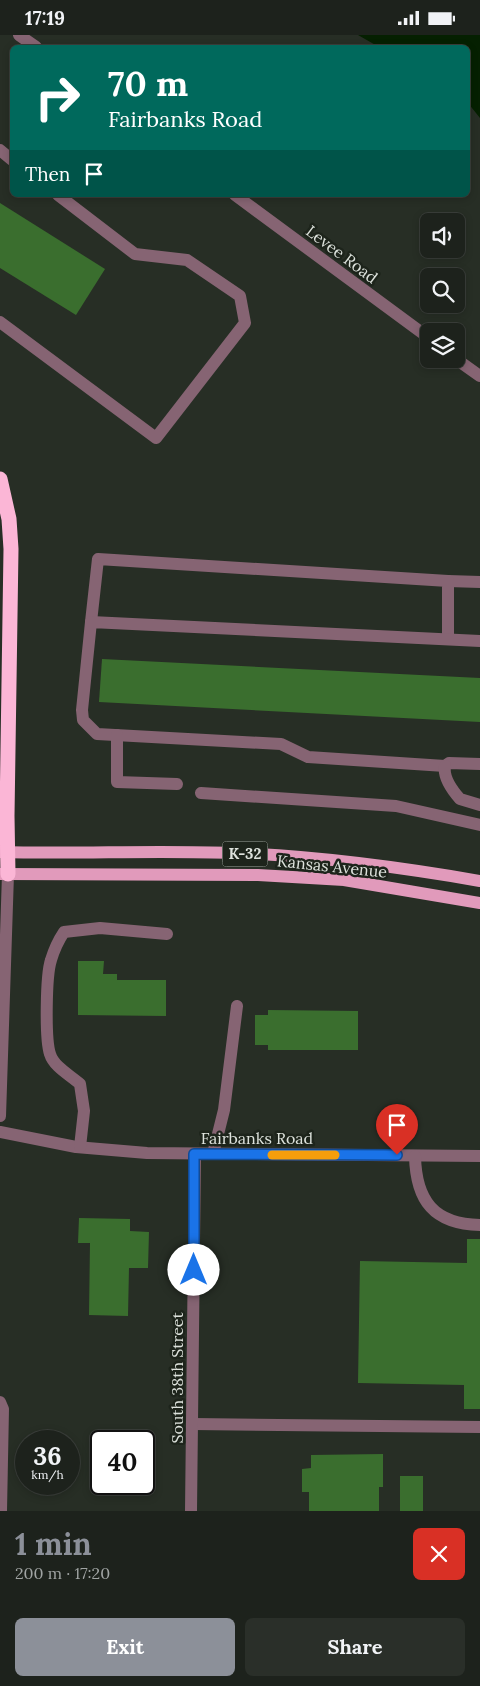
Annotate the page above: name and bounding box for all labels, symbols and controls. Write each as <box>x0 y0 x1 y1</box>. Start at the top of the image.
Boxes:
text: 17:19 <box>25 6 65 30</box>
text: 70 m <box>108 61 188 106</box>
icon: right <box>25 65 90 130</box>
text: Fairbanks Road <box>108 105 263 133</box>
icon: arrive <box>80 160 108 188</box>
text: Then <box>25 162 70 186</box>
map controls <box>420 213 465 368</box>
button: sound <box>420 213 465 258</box>
street label: Levee Road <box>302 221 382 288</box>
button: search <box>420 268 465 313</box>
button: layers <box>420 323 465 368</box>
road number: K-32 <box>222 841 268 867</box>
street label: Kansas Avenue <box>276 850 388 882</box>
pin <box>376 1104 418 1155</box>
icon: arrive <box>383 1111 411 1139</box>
street label: Fairbanks Road <box>201 1128 314 1148</box>
position arrow <box>167 1243 219 1295</box>
street label: South 38th Street <box>167 1312 187 1444</box>
speed limit sign: 40 <box>90 1430 155 1495</box>
text: 36 <box>33 1440 62 1472</box>
text: km/h <box>31 1467 64 1482</box>
text: 1 min <box>15 1525 92 1563</box>
button: close <box>413 1528 465 1580</box>
text: 200 m · 17:20 <box>15 1563 110 1583</box>
button: Exit <box>15 1618 235 1676</box>
button: Share <box>245 1618 465 1676</box>

